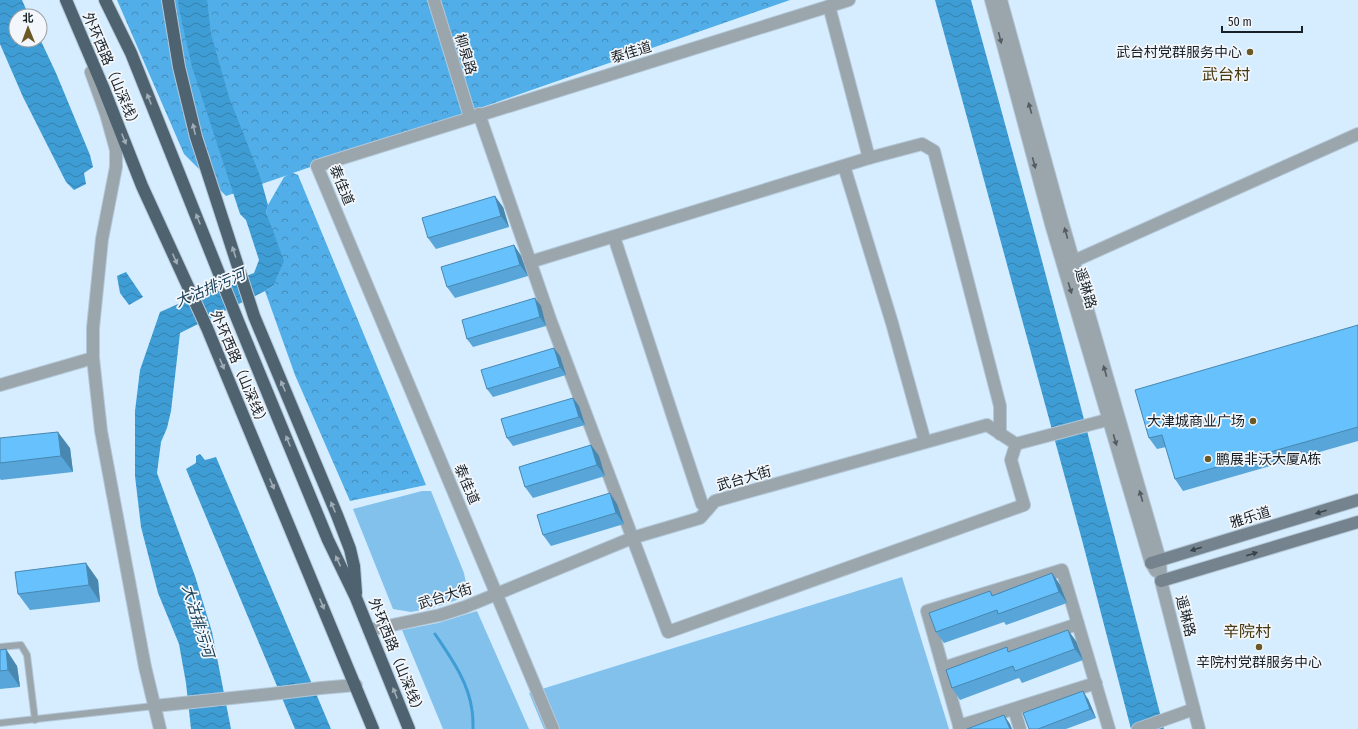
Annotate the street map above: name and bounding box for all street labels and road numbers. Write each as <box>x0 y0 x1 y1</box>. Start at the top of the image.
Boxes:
street label: 外环西路（山深线） <box>79 10 144 133</box>
street label: 柳泉路 <box>451 32 480 77</box>
street label: 泰佳道 <box>609 38 654 67</box>
street label: 泰佳道 <box>326 163 357 208</box>
street label: 遥琳路 <box>1071 266 1100 311</box>
street label: 外环西路（山深线） <box>207 308 272 431</box>
street label: 泰佳道 <box>451 462 483 507</box>
street label: 武台大街 <box>715 463 773 494</box>
street label: 雅乐道 <box>1228 503 1273 532</box>
street label: 武台大街 <box>416 580 474 613</box>
street label: 遥琳路 <box>1172 594 1199 639</box>
street label: 外环西路（山深线） <box>365 596 428 719</box>

